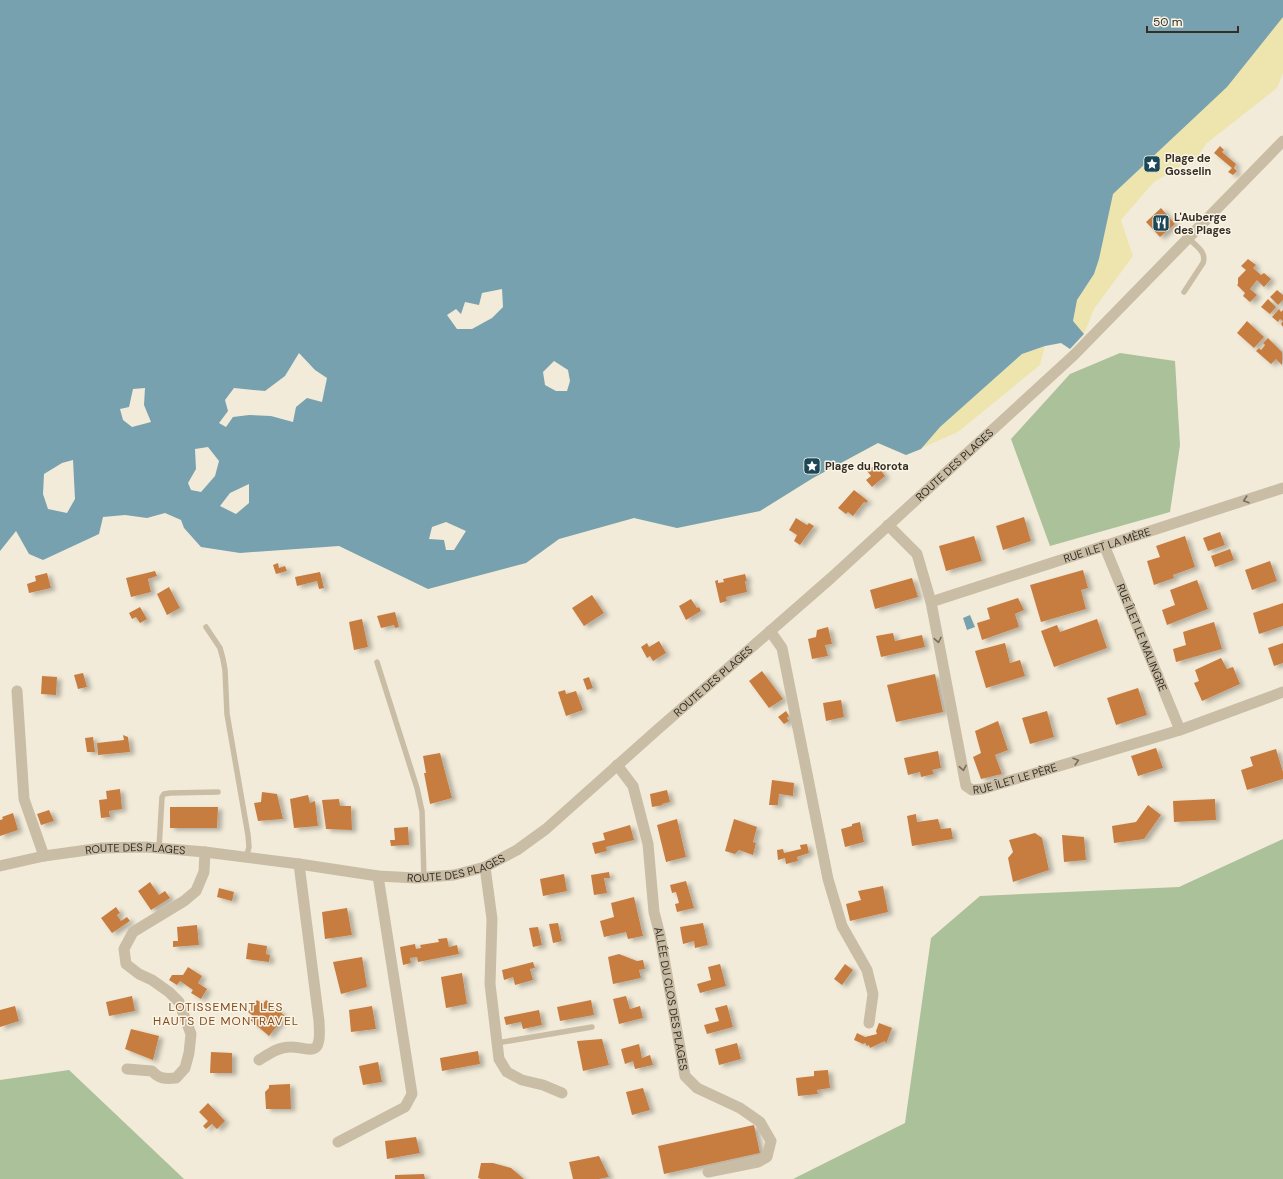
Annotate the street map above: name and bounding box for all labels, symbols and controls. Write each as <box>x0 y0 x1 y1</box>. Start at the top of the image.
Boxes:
scale bar <box>1147 8 1238 34</box>
text: 50 m <box>1153 14 1182 30</box>
place label: Plage de Gosselin <box>1165 151 1212 178</box>
place icon: Plage de Gosselin <box>1142 154 1162 174</box>
place label: L'Auberge des Plages <box>1174 210 1231 237</box>
restaurant icon: L'Auberge des Plages <box>1151 213 1171 233</box>
street label: ROUTE DES PLAGES <box>913 426 996 504</box>
place icon: Plage du Rorota <box>802 456 822 476</box>
place label: Plage du Rorota <box>825 459 909 473</box>
one-way arrow <box>1243 495 1250 504</box>
street label: RUE ILET LA MÈRE <box>1062 524 1152 566</box>
street label: RUE ÎLET LE MALINGRE <box>1114 582 1170 693</box>
one-way arrow <box>934 637 942 643</box>
street label: ROUTE DES PLAGES <box>671 643 756 719</box>
one-way arrow <box>1073 757 1080 766</box>
street label: RUE ÎLET LE PÈRE <box>972 760 1059 797</box>
one-way arrow <box>958 765 967 771</box>
street label: ROUTE DES PLAGES <box>84 840 186 857</box>
street label: ROUTE DES PLAGES <box>407 851 507 885</box>
street label: ALLÉE DU CLOS DES PLAGES <box>651 925 691 1072</box>
district label: LOTISSEMENT LES HAUTS DE MONTRAVEL <box>153 999 299 1029</box>

